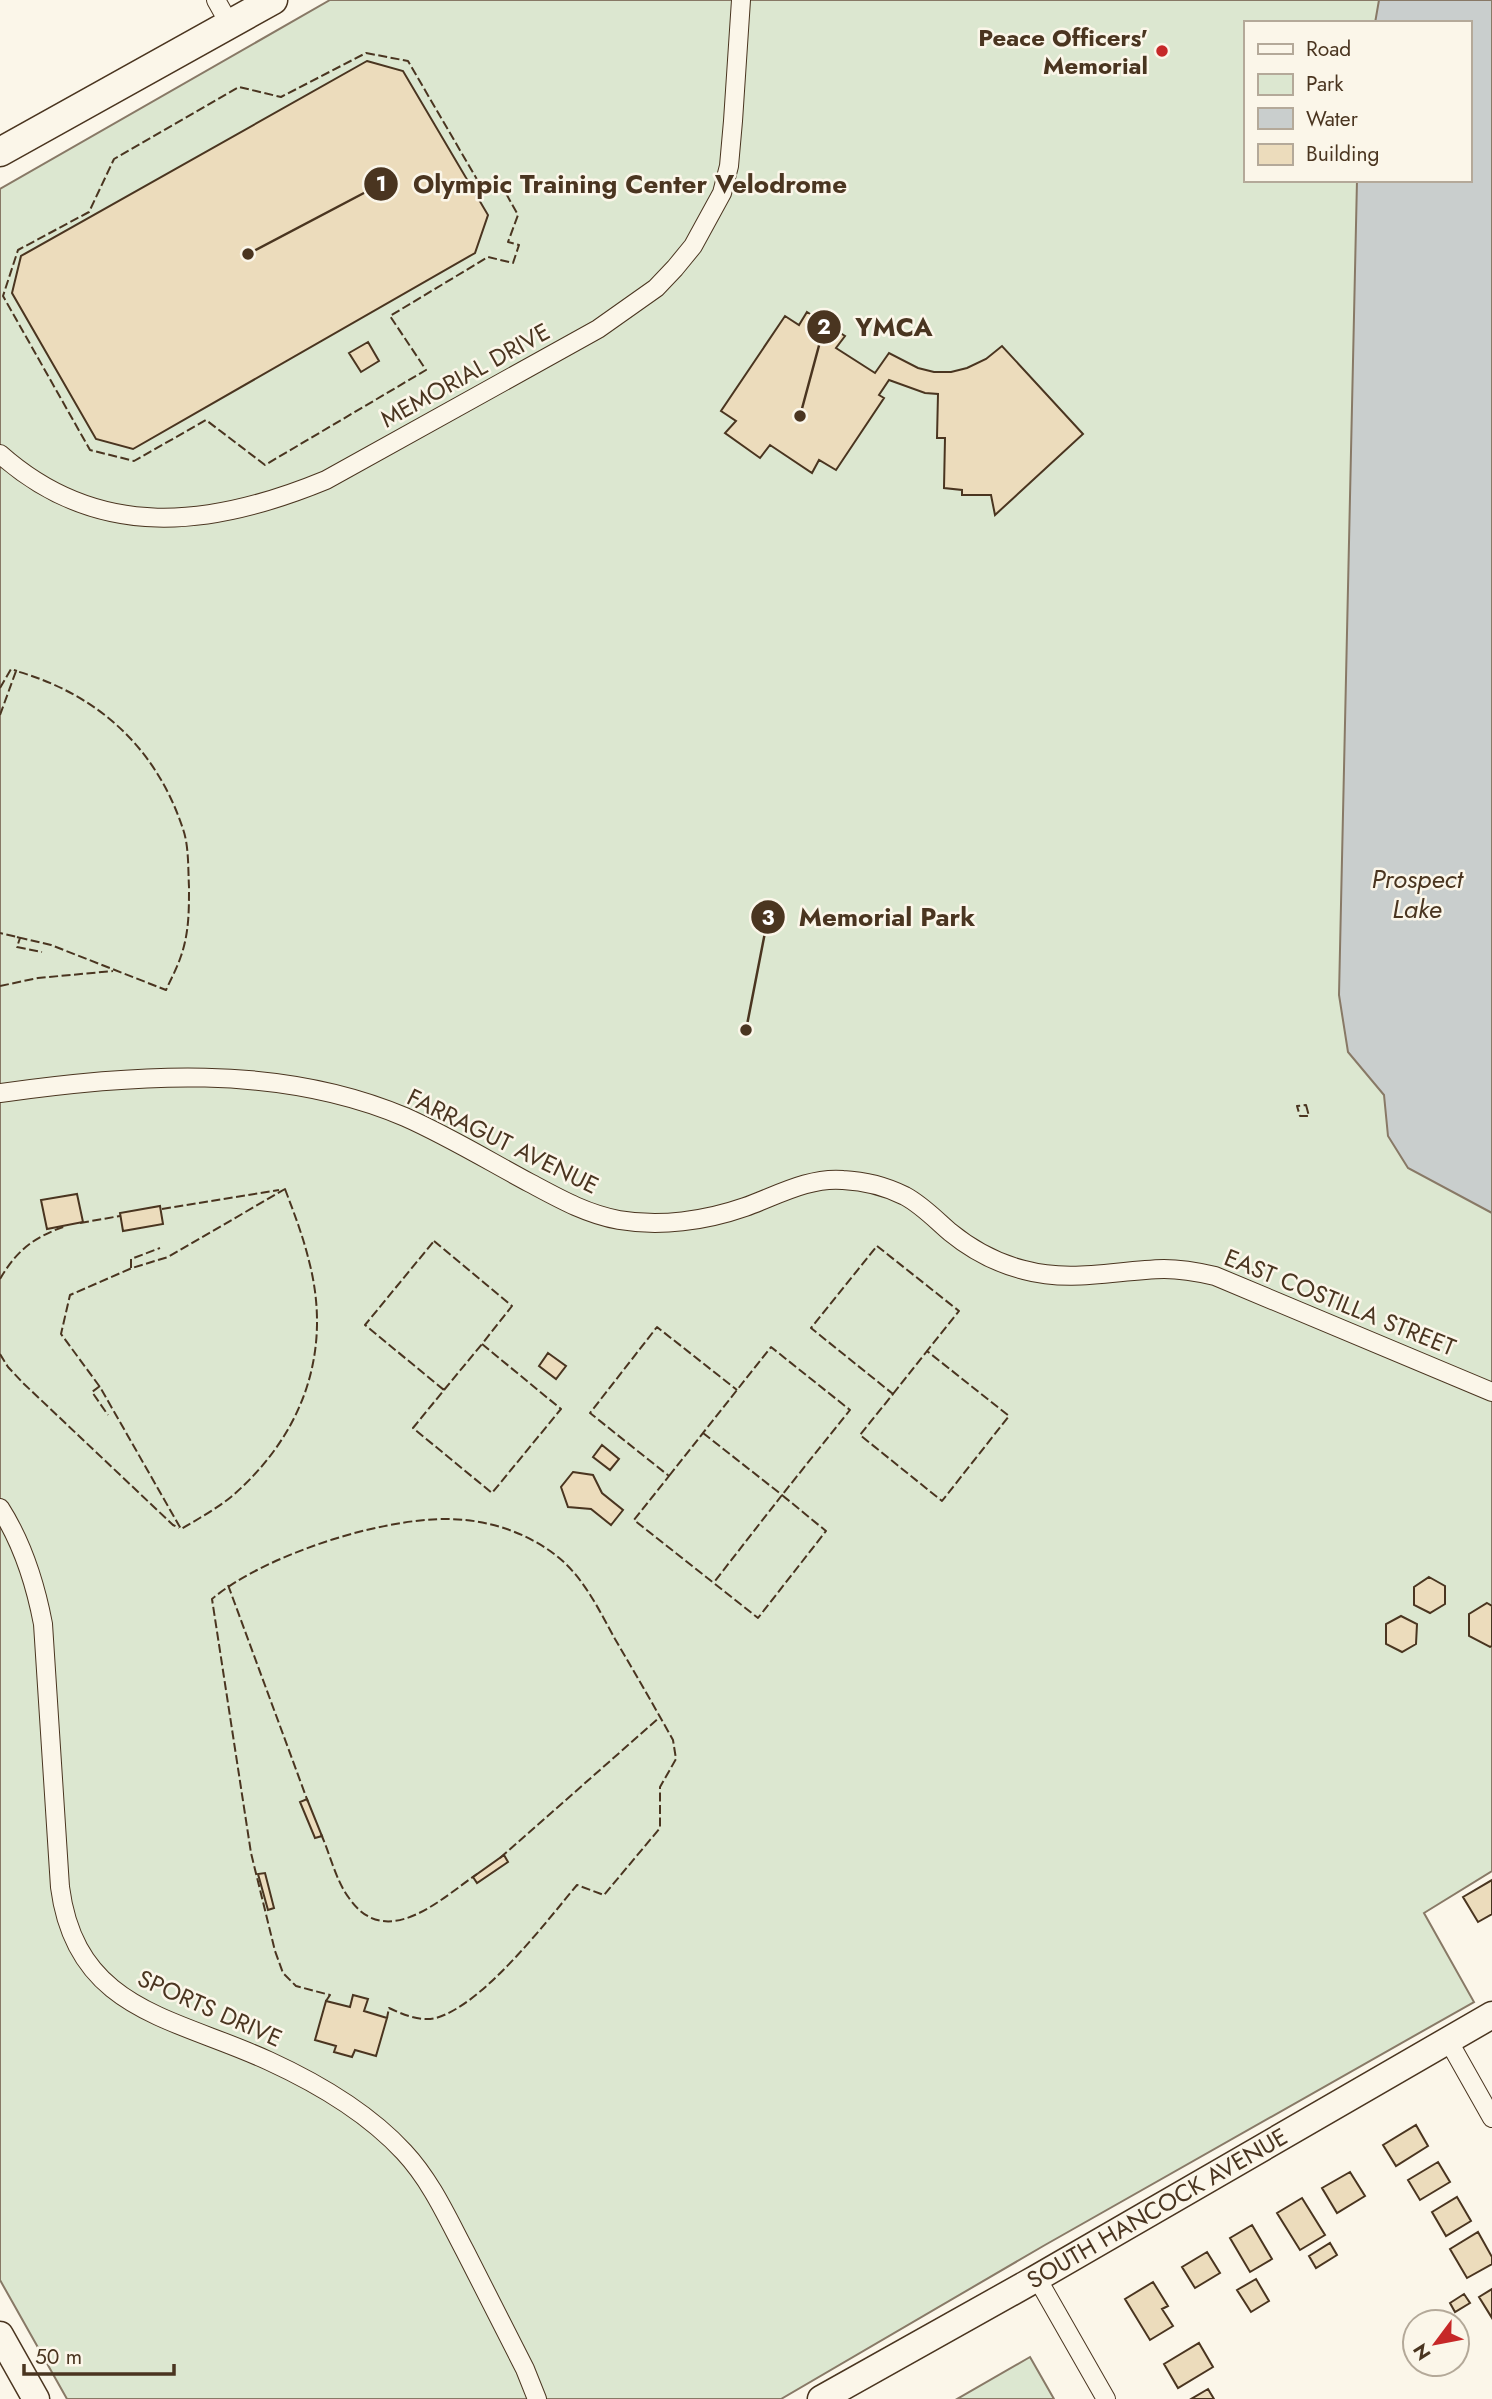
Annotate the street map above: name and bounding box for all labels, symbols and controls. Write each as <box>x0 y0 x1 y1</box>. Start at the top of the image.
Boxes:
place label: Peace Officers' Memorial <box>978 20 1148 83</box>
legend <box>1244 21 1471 182</box>
text: Road <box>1306 34 1351 64</box>
marker: Peace Officers' Memorial <box>1154 43 1170 59</box>
text: Park <box>1306 69 1344 99</box>
text: Water <box>1306 104 1359 134</box>
text: Building <box>1306 139 1379 169</box>
callout: Olympic Training Center Velodrome <box>364 160 861 207</box>
text: Olympic Training Center Velodrome <box>413 165 847 203</box>
text: 1 <box>376 169 386 199</box>
callout: YMCA <box>807 303 947 350</box>
text: YMCA <box>854 308 934 346</box>
text: 2 <box>817 312 831 342</box>
street label: MEMORIAL DRIVE <box>374 314 556 436</box>
water label: Prospect Lake <box>1371 860 1464 928</box>
callout: Memorial Park <box>750 894 990 941</box>
text: Memorial Park <box>799 898 975 936</box>
text: 3 <box>761 903 775 933</box>
street label: FARRAGUT AVENUE <box>401 1079 605 1203</box>
street label: EAST COSTILLA STREET <box>1219 1240 1461 1364</box>
street label: SPORTS DRIVE <box>132 1961 288 2055</box>
street label: SOUTH HANCOCK AVENUE <box>1020 2119 1294 2297</box>
north arrow <box>1401 2308 1471 2378</box>
scale bar <box>24 2332 175 2376</box>
text: N <box>1407 2338 1437 2365</box>
text: 50 m <box>35 2342 82 2372</box>

